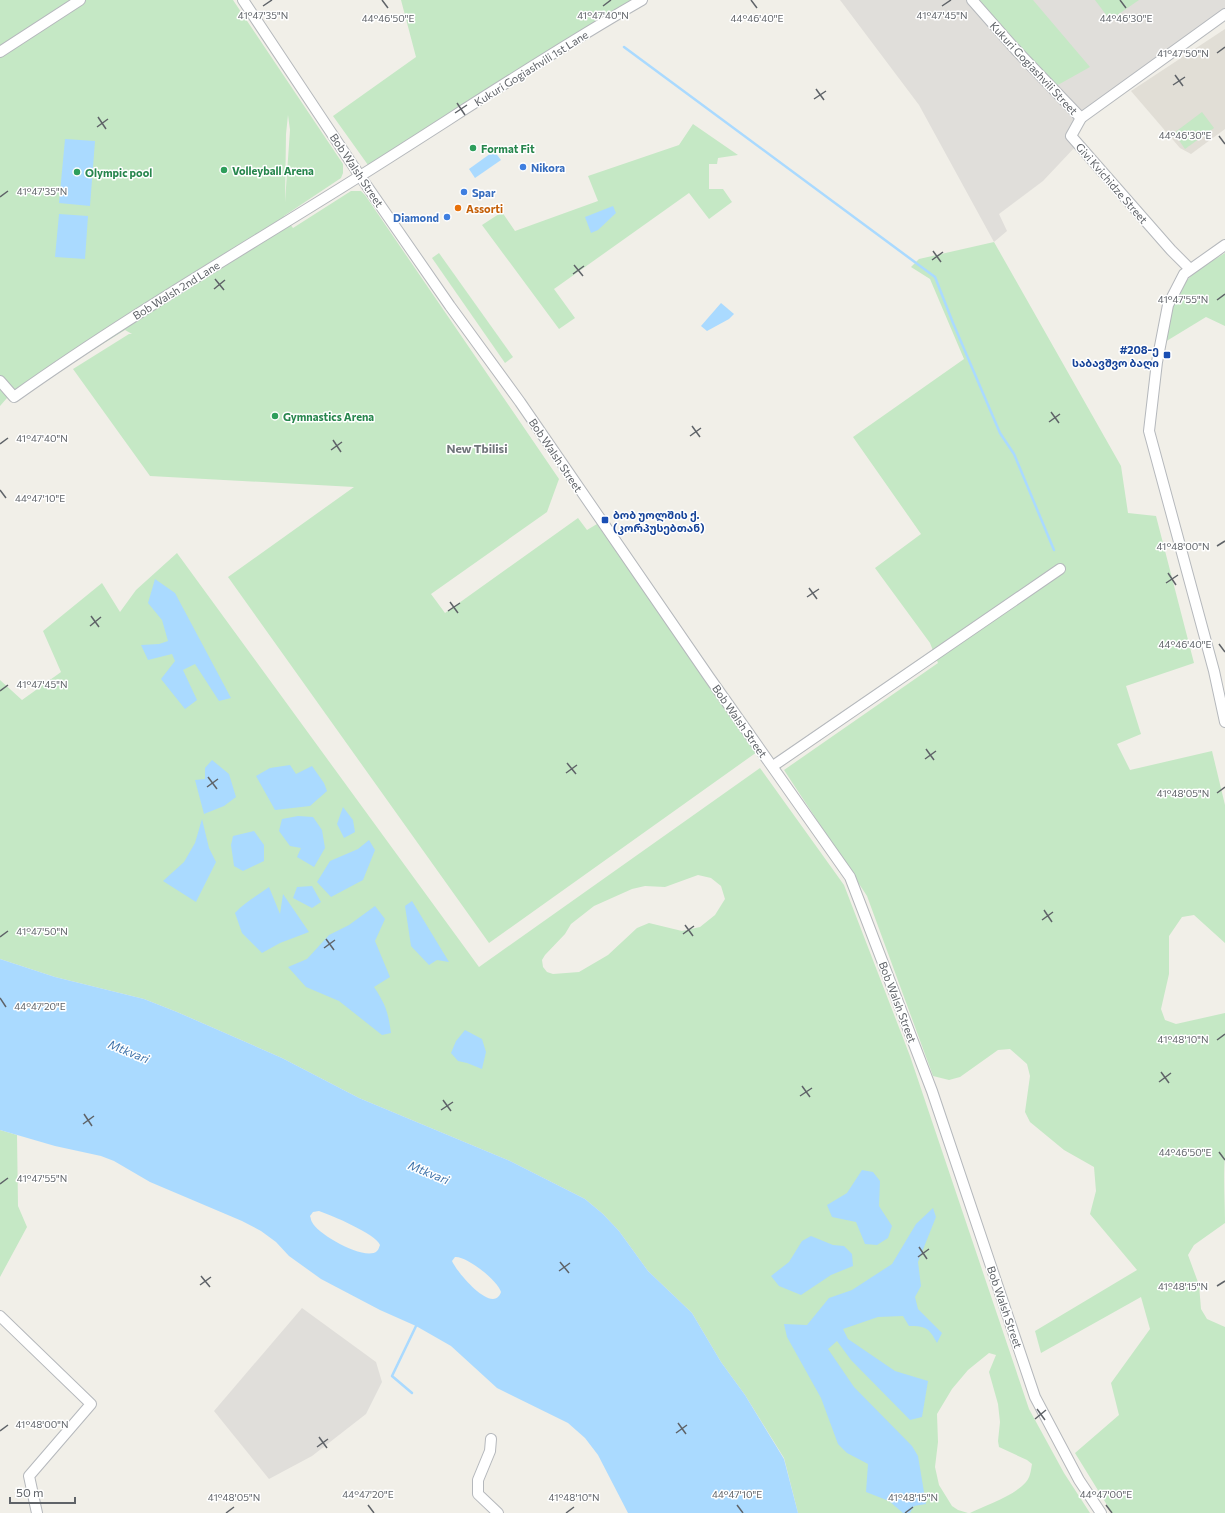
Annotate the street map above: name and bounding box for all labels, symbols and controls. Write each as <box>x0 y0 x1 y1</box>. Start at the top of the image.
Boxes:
text: 41°47'35"N <box>238 9 288 21</box>
text: 41°47'40"N <box>577 9 629 21</box>
text: 41°47'45"N <box>917 9 967 21</box>
text: 44°46'50"E <box>362 12 414 24</box>
text: 44°46'40"E <box>731 12 784 24</box>
text: 44°46'30"E <box>1100 12 1152 24</box>
street label: Kukuri Gogiashvili Street <box>987 19 1081 118</box>
street label: Kukuri Gogiashvili 1st Lane <box>472 27 591 108</box>
text: 41°47'50"N <box>1157 47 1209 59</box>
text: 44°46'30"E <box>1159 129 1211 141</box>
street label: Bob Walsh Street <box>328 131 387 210</box>
street label: Givi Kvichidze Street <box>1074 140 1151 226</box>
place label: Format Fit <box>481 142 535 155</box>
marker: Format Fit <box>468 143 478 153</box>
place label: Nikora <box>531 161 565 174</box>
marker: Nikora <box>518 162 528 172</box>
place label: Volleyball Arena <box>232 164 314 177</box>
marker: Volleyball Arena <box>219 165 229 175</box>
place label: Olympic pool <box>85 166 152 179</box>
marker: Olympic pool <box>72 167 82 177</box>
text: 41°47'35"N <box>17 185 67 197</box>
place label: Spar <box>472 186 496 199</box>
marker: Spar <box>459 187 469 197</box>
place label: Assorti <box>466 202 503 215</box>
marker: Assorti <box>453 203 463 213</box>
place label: Diamond <box>393 211 439 224</box>
marker: Diamond <box>442 212 452 222</box>
street label: Bob Walsh 2nd Lane <box>130 258 222 322</box>
text: 41°47'55"N <box>1158 293 1208 305</box>
place label: #208-ე საბავშვო ბაღი <box>1072 343 1159 370</box>
marker: #208-ე საბავშვო ბაღი <box>1162 350 1172 360</box>
place label: Gymnastics Arena <box>283 410 374 423</box>
marker: Gymnastics Arena <box>270 411 280 421</box>
street label: Bob Walsh Street <box>527 416 586 495</box>
text: 41°47'40"N <box>16 432 68 444</box>
district label: New Tbilisi <box>446 441 508 455</box>
text: 44°47'10"E <box>15 492 65 504</box>
place label: ბობ უოლშის ქ. (კორპუსებთან) <box>613 508 705 535</box>
marker: ბობ უოლშის ქ. (კორპუსებთან) <box>600 515 610 525</box>
text: 41°48'00"N <box>1156 540 1210 552</box>
text: 44°46'40"E <box>1159 638 1212 650</box>
text: 41°47'45"N <box>17 678 67 690</box>
street label: Bob Walsh Street <box>710 682 770 760</box>
text: 41°48'05"N <box>1157 787 1209 799</box>
text: 41°47'50"N <box>16 925 68 937</box>
street label: Bob Walsh Street <box>877 960 920 1045</box>
text: 44°47'20"E <box>14 1000 66 1012</box>
text: 41°48'10"N <box>1158 1033 1208 1045</box>
water label: Mtkvari <box>107 1036 152 1066</box>
text: 44°46'50"E <box>1159 1146 1211 1158</box>
water label: Mtkvari <box>407 1157 452 1187</box>
text: 41°47'55"N <box>17 1172 67 1184</box>
street label: Bob Walsh Street <box>985 1264 1025 1350</box>
text: 41°48'15"N <box>1158 1280 1208 1292</box>
text: 41°48'00"N <box>15 1418 69 1430</box>
scale bar <box>10 1479 75 1505</box>
text: 50 m <box>16 1485 44 1499</box>
text: 44°47'20"E <box>342 1488 394 1500</box>
text: 44°47'10"E <box>712 1488 762 1500</box>
text: 44°47'00"E <box>1080 1488 1132 1500</box>
text: 41°48'05"N <box>208 1491 260 1503</box>
text: 41°48'10"N <box>549 1491 599 1503</box>
text: 41°48'15"N <box>888 1491 938 1503</box>

